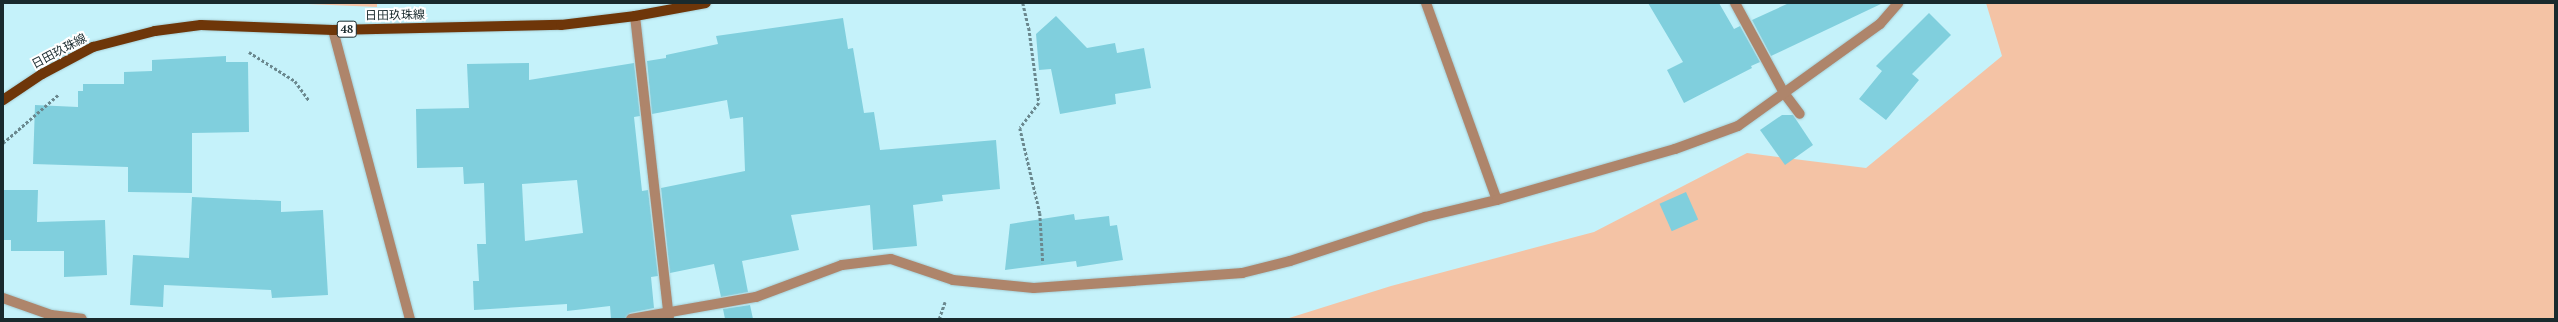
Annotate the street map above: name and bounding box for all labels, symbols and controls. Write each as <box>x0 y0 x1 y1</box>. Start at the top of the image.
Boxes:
street label: 日田玖珠線 <box>365 7 425 23</box>
road number: 48 <box>336 20 358 38</box>
street label: 日田玖珠線 <box>29 31 89 71</box>

